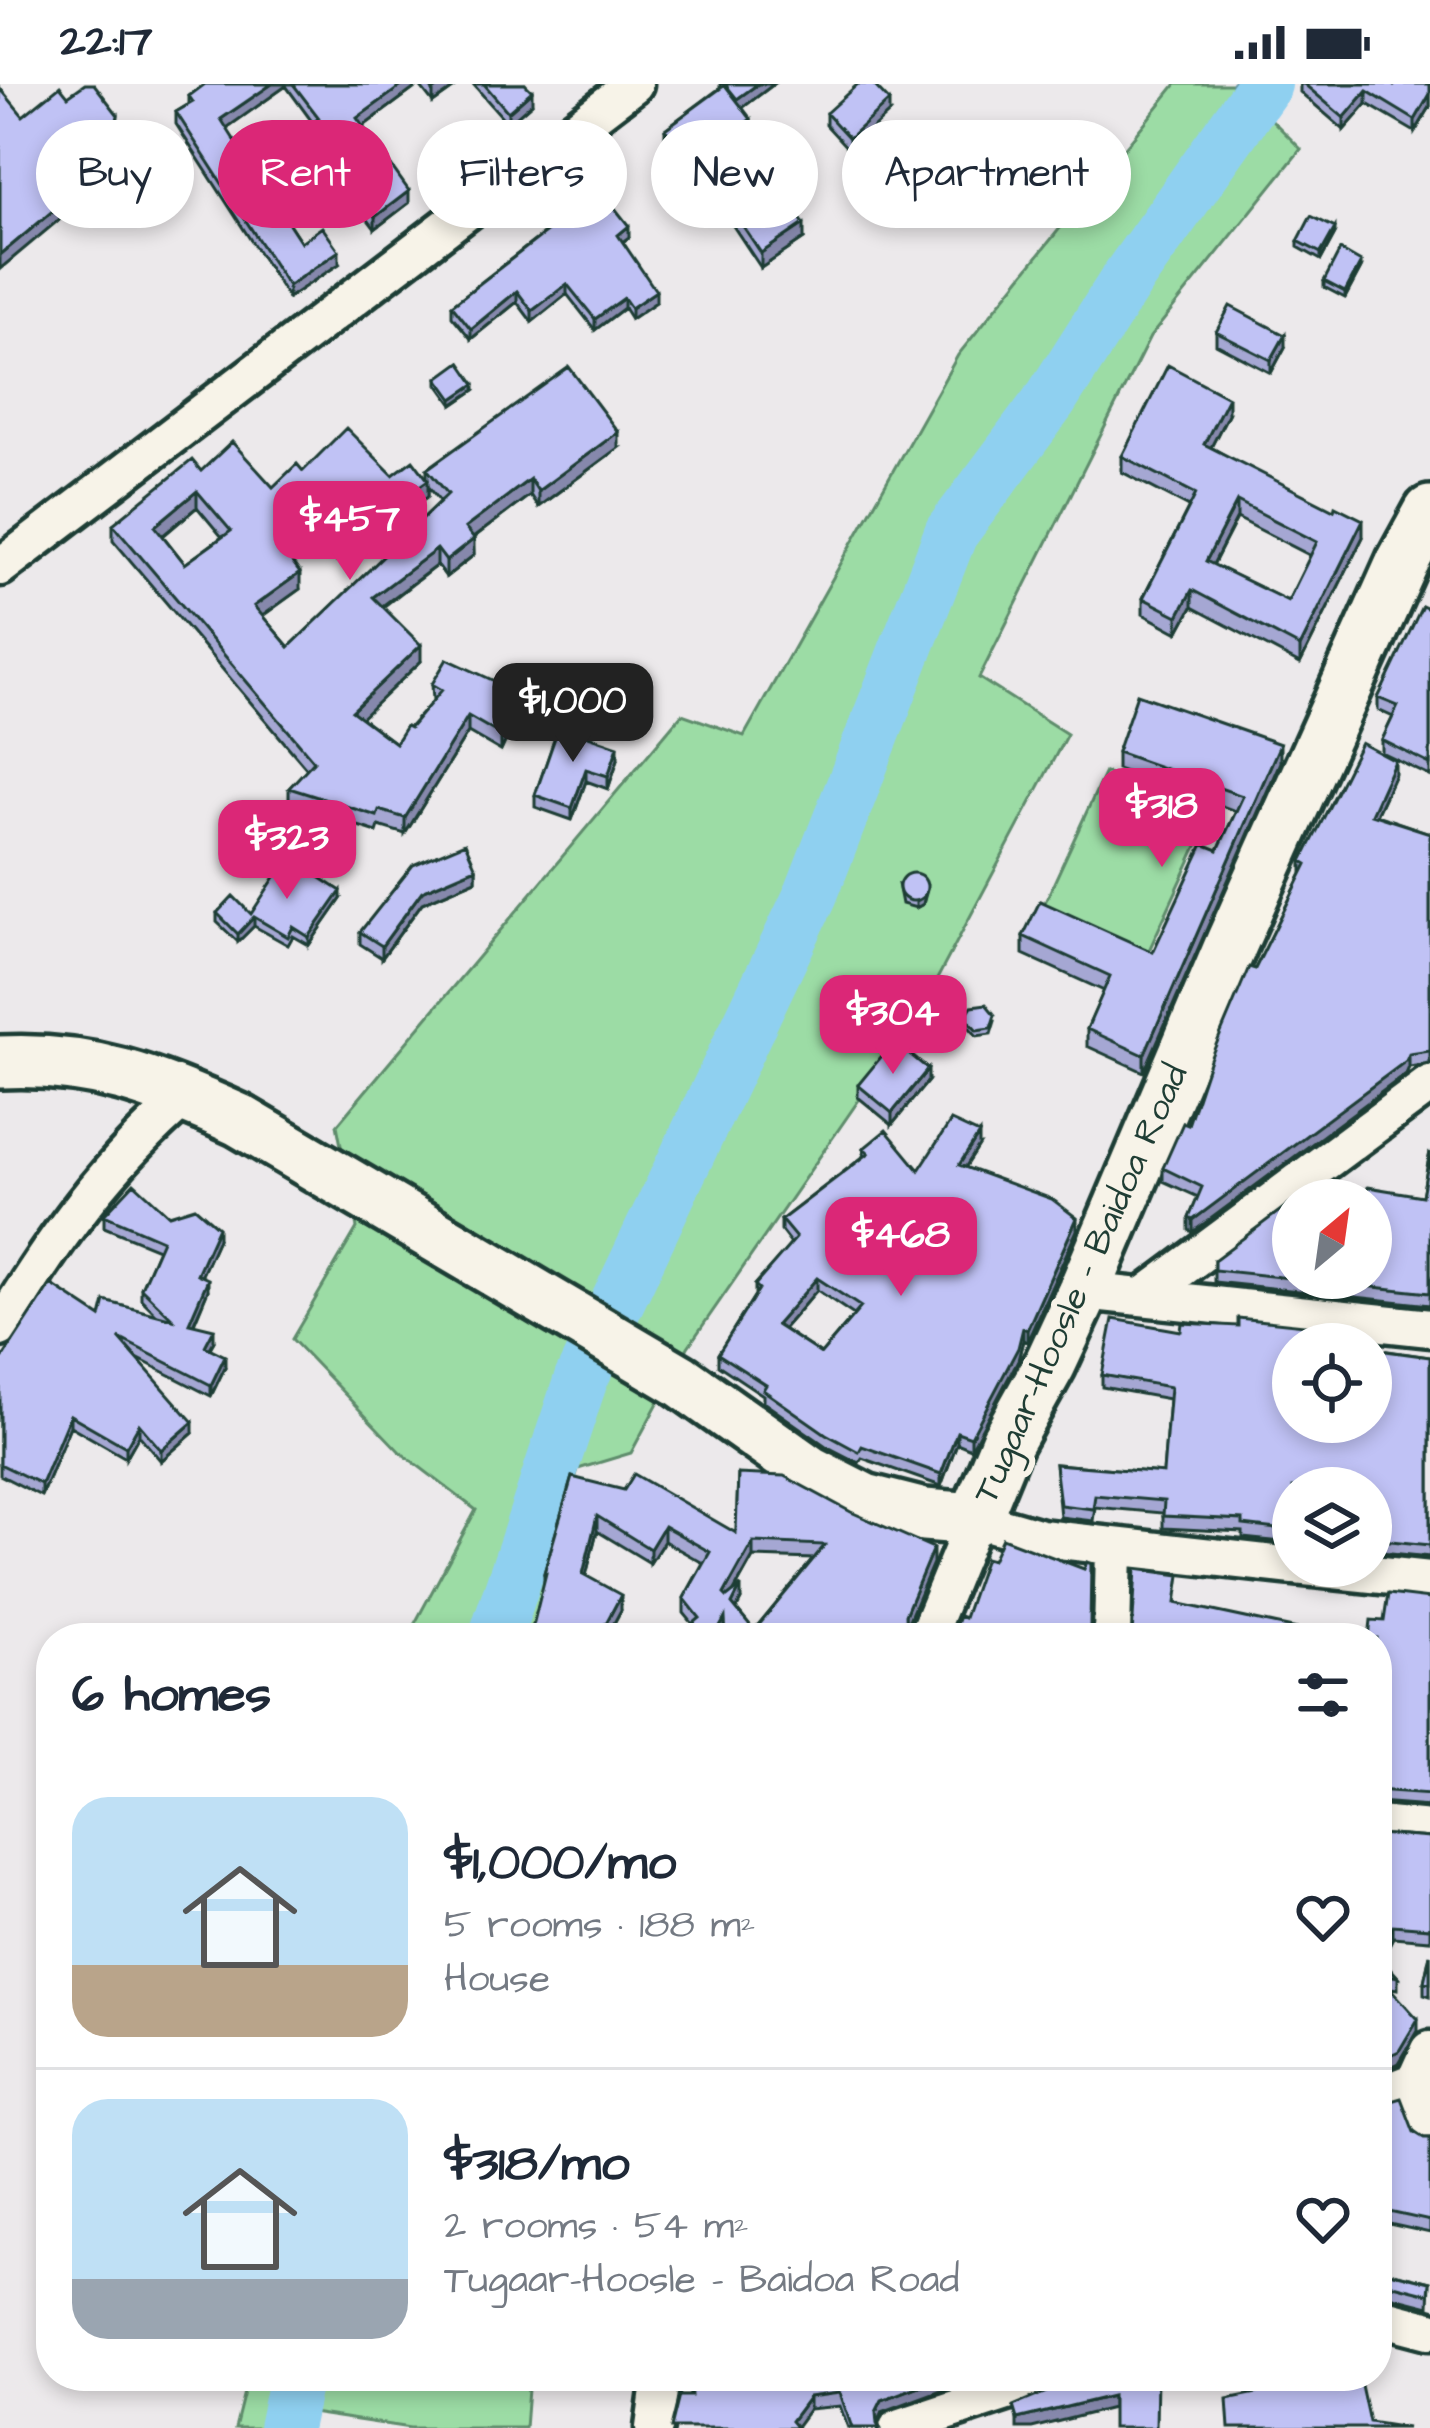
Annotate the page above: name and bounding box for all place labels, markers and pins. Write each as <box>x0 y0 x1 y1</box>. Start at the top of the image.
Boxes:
pin: $457 <box>279 481 421 583</box>
pin: $1,000 <box>475 663 671 765</box>
pin: $318 <box>1091 768 1233 870</box>
pin: $323 <box>216 800 358 902</box>
pin: $304 <box>822 975 964 1077</box>
pin: $468 <box>830 1197 972 1299</box>

